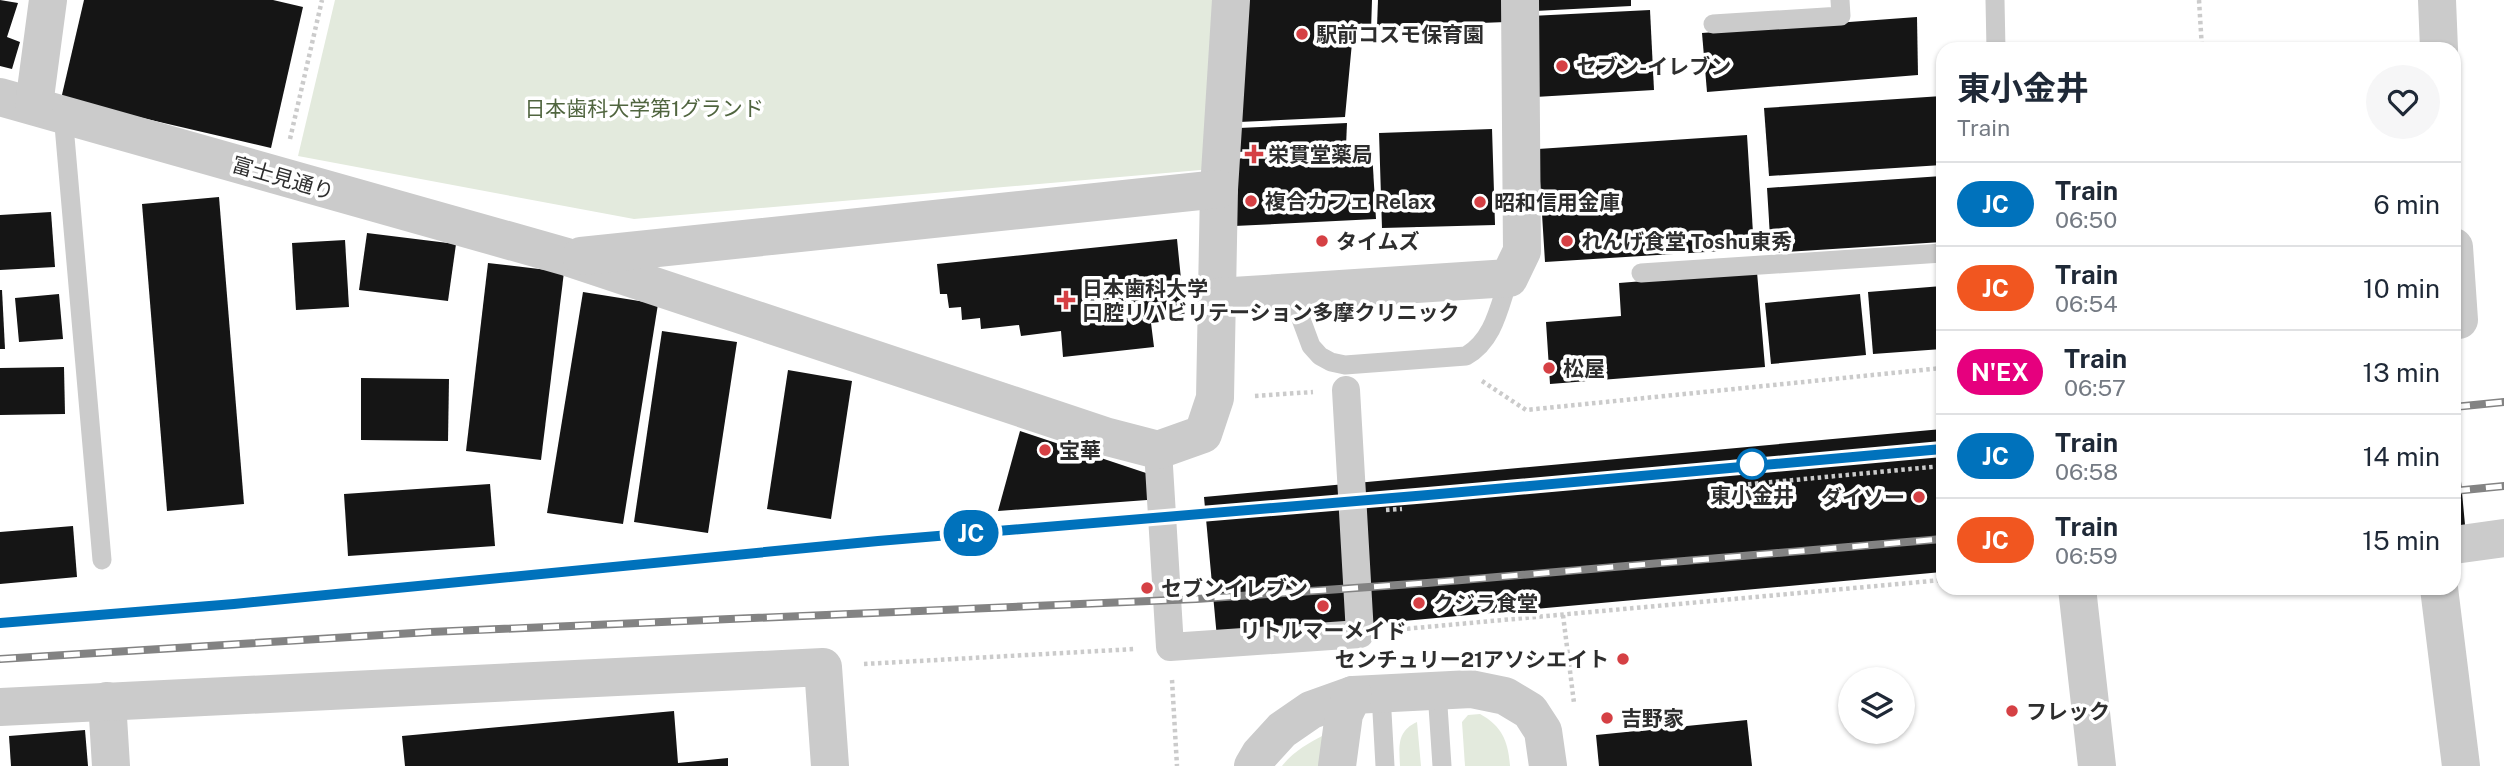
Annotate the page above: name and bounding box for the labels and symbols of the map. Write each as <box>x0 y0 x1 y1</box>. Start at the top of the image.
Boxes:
place label: 駅前コスモ保育園 <box>1316 22 1484 47</box>
marker: 駅前コスモ保育園 <box>1294 26 1310 42</box>
place label: セブン-イレブン <box>1576 54 1731 79</box>
marker: セブン-イレブン <box>1554 58 1570 74</box>
park label: 日本歯科大学第1グランド <box>524 96 764 121</box>
place label: 栄貫堂薬局 <box>1268 142 1373 167</box>
marker: 栄貫堂薬局 <box>1246 146 1262 162</box>
street label: 富士見通り <box>229 152 337 204</box>
place label: 複合カフェ Relax <box>1265 189 1432 214</box>
place label: 昭和信用金庫 <box>1494 190 1620 215</box>
marker: 複合カフェ Relax <box>1243 193 1259 209</box>
marker: 昭和信用金庫 <box>1472 194 1488 210</box>
place label: タイムズ <box>1336 229 1420 254</box>
place label: れんげ食堂 Toshu東秀 <box>1581 229 1792 254</box>
marker: タイムズ <box>1314 233 1330 249</box>
marker: れんげ食堂 Toshu東秀 <box>1559 233 1575 249</box>
place label: 日本歯科大学 口腔リハビリテーション多摩クリニック <box>1082 276 1460 325</box>
marker: 日本歯科大学 口腔リハビリテーション多摩クリニック <box>1056 290 1076 310</box>
place label: 松屋 <box>1563 356 1605 381</box>
marker: 松屋 <box>1541 360 1557 376</box>
place label: 宝華 <box>1059 438 1101 463</box>
marker: 宝華 <box>1037 442 1053 458</box>
marker: 東小金井 <box>1737 449 1767 479</box>
place label: 東小金井 <box>1710 483 1794 508</box>
place label: ダイソー <box>1821 485 1905 510</box>
marker: ダイソー <box>1911 489 1927 505</box>
line badge: JC <box>940 510 1002 556</box>
place label: セブンイレブン <box>1161 576 1308 601</box>
marker: セブンイレブン <box>1139 580 1155 596</box>
place label: クジラ食堂 <box>1433 591 1538 616</box>
marker: クジラ食堂 <box>1411 595 1427 611</box>
marker: リトルマーメイド <box>1315 598 1331 614</box>
place label: リトルマーメイド <box>1239 618 1407 643</box>
place label: センチュリー21アソシエイト <box>1335 647 1609 672</box>
marker: センチュリー21アソシエイト <box>1615 651 1631 667</box>
place label: フレック <box>2026 699 2110 724</box>
marker: フレック <box>2004 703 2020 719</box>
place label: 吉野家 <box>1621 706 1684 731</box>
marker: 吉野家 <box>1599 710 1615 726</box>

